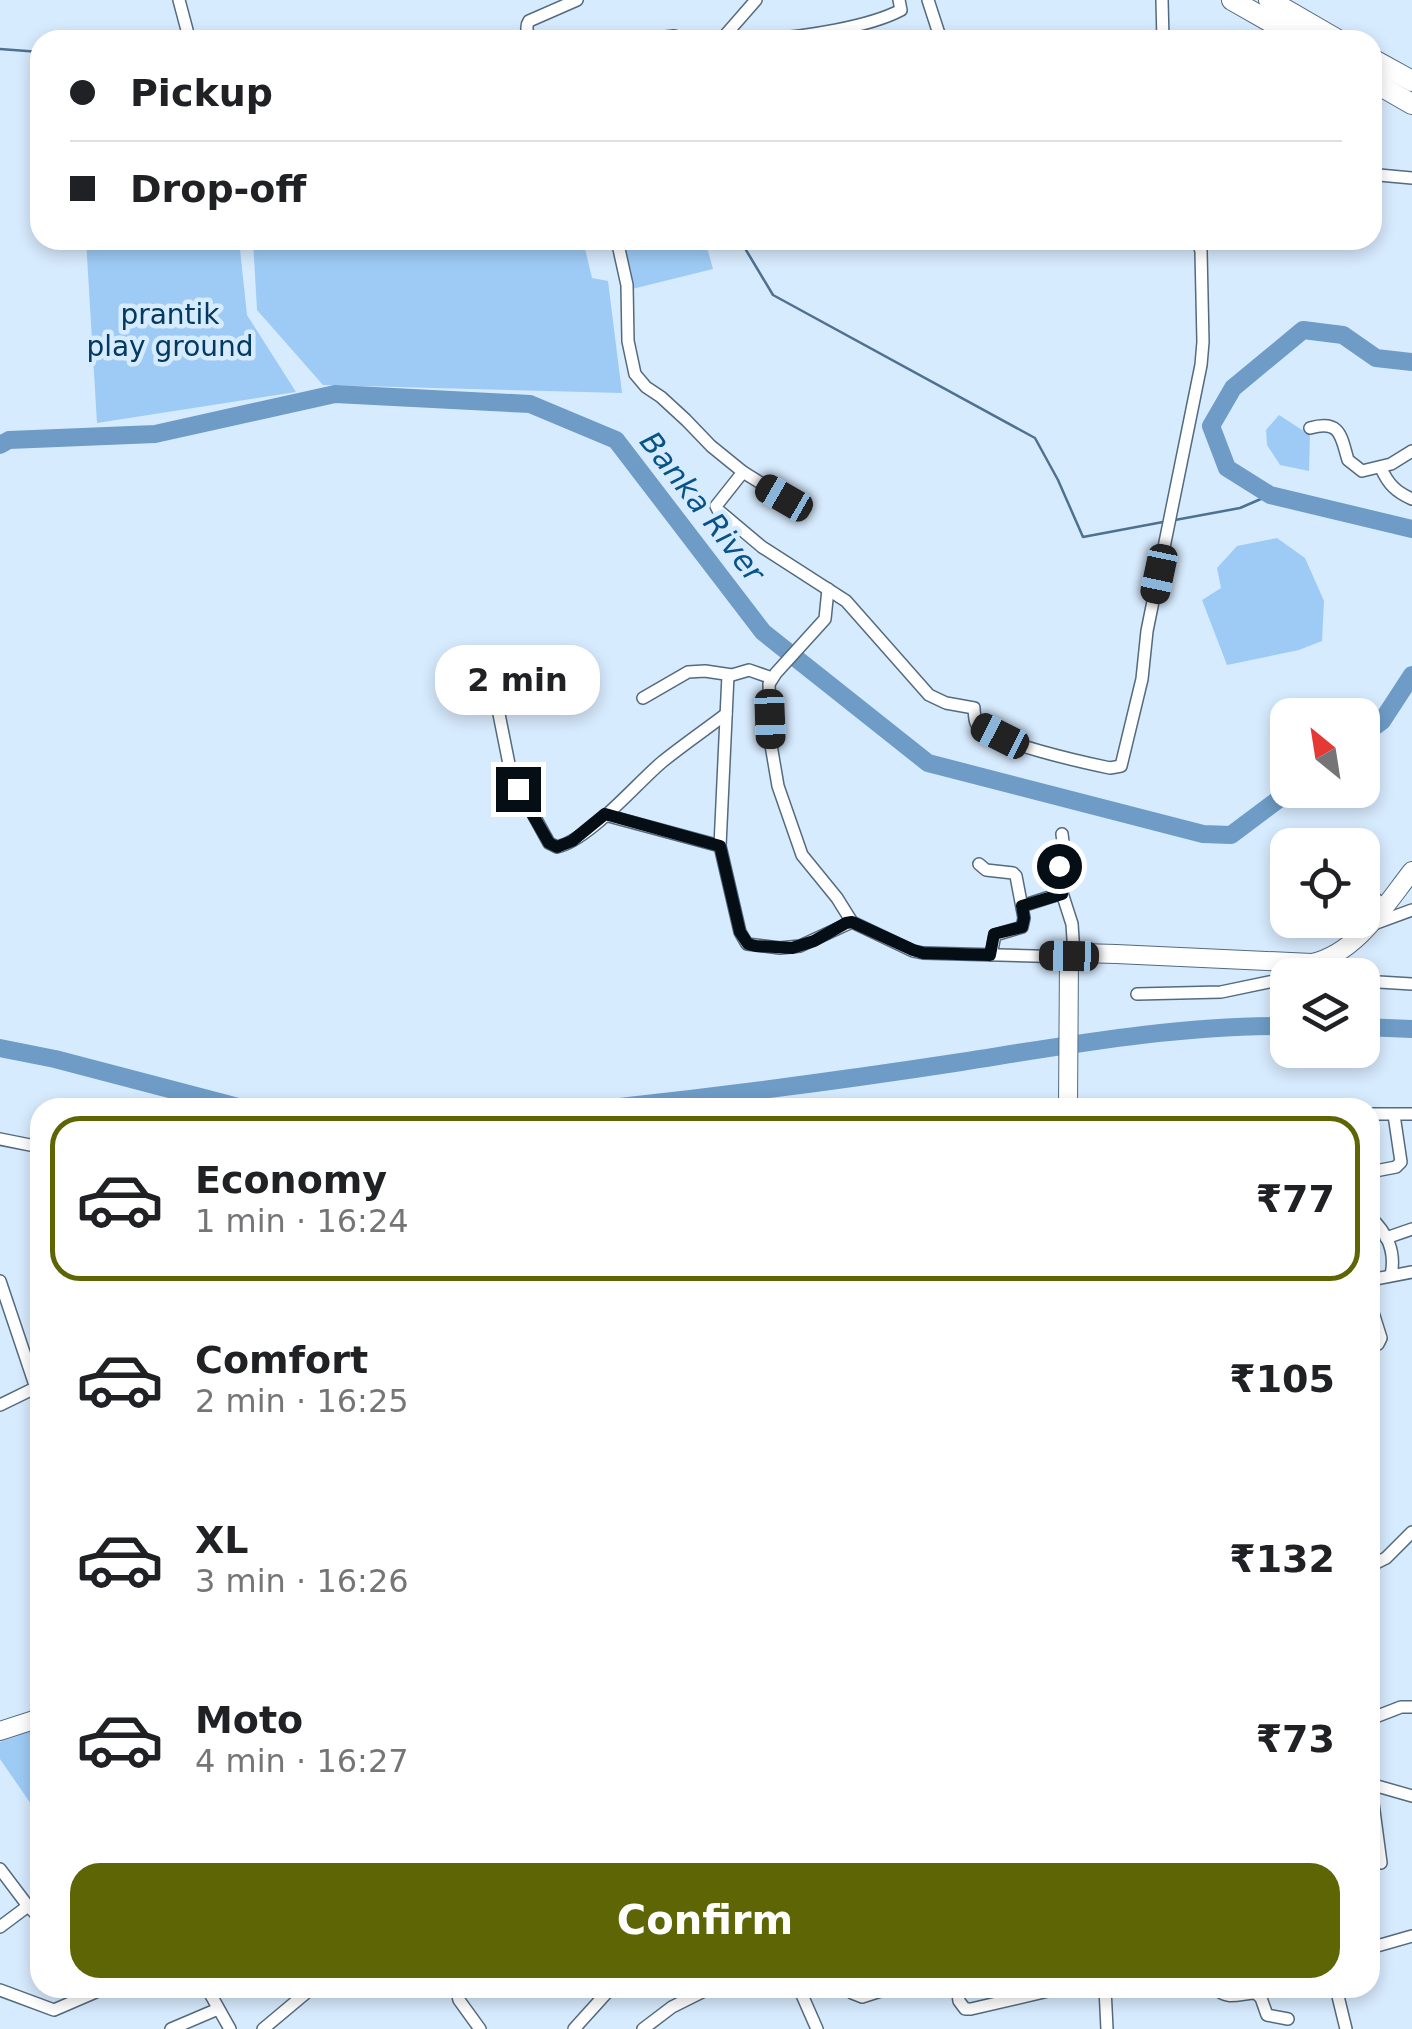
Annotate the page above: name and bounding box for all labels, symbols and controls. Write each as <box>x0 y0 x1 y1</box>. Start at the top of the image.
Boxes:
text: Pickup <box>130 71 273 115</box>
text: Drop-off <box>130 167 306 211</box>
park label: prantik play ground <box>86 298 254 363</box>
water label: Banka River <box>633 425 773 590</box>
car <box>751 470 817 526</box>
car <box>1138 542 1180 606</box>
callout: 2 min <box>436 644 600 714</box>
text: 2 min <box>467 661 568 699</box>
car <box>754 688 786 750</box>
north arrow <box>1270 698 1380 808</box>
map controls <box>1270 698 1380 1068</box>
car <box>966 709 1034 763</box>
route end <box>496 767 541 812</box>
button: locate <box>1270 828 1380 938</box>
route start <box>1037 844 1082 889</box>
car <box>1039 940 1099 972</box>
button: layers <box>1270 958 1380 1068</box>
icon: car <box>75 1154 165 1244</box>
text: Economy <box>195 1158 387 1202</box>
text: ₹77 <box>1256 1177 1335 1221</box>
text: 1 min · 16:24 <box>195 1202 409 1240</box>
icon: car <box>75 1334 165 1424</box>
text: Comfort <box>195 1338 368 1382</box>
text: ₹105 <box>1229 1357 1335 1401</box>
text: 2 min · 16:25 <box>195 1382 409 1420</box>
icon: car <box>75 1514 165 1604</box>
text: XL <box>195 1518 249 1562</box>
text: ₹132 <box>1229 1537 1335 1581</box>
text: 3 min · 16:26 <box>195 1562 409 1600</box>
icon: car <box>75 1694 165 1784</box>
text: Moto <box>195 1698 303 1742</box>
text: ₹73 <box>1256 1717 1335 1761</box>
text: 4 min · 16:27 <box>195 1742 409 1780</box>
button: Confirm <box>70 1863 1340 1978</box>

